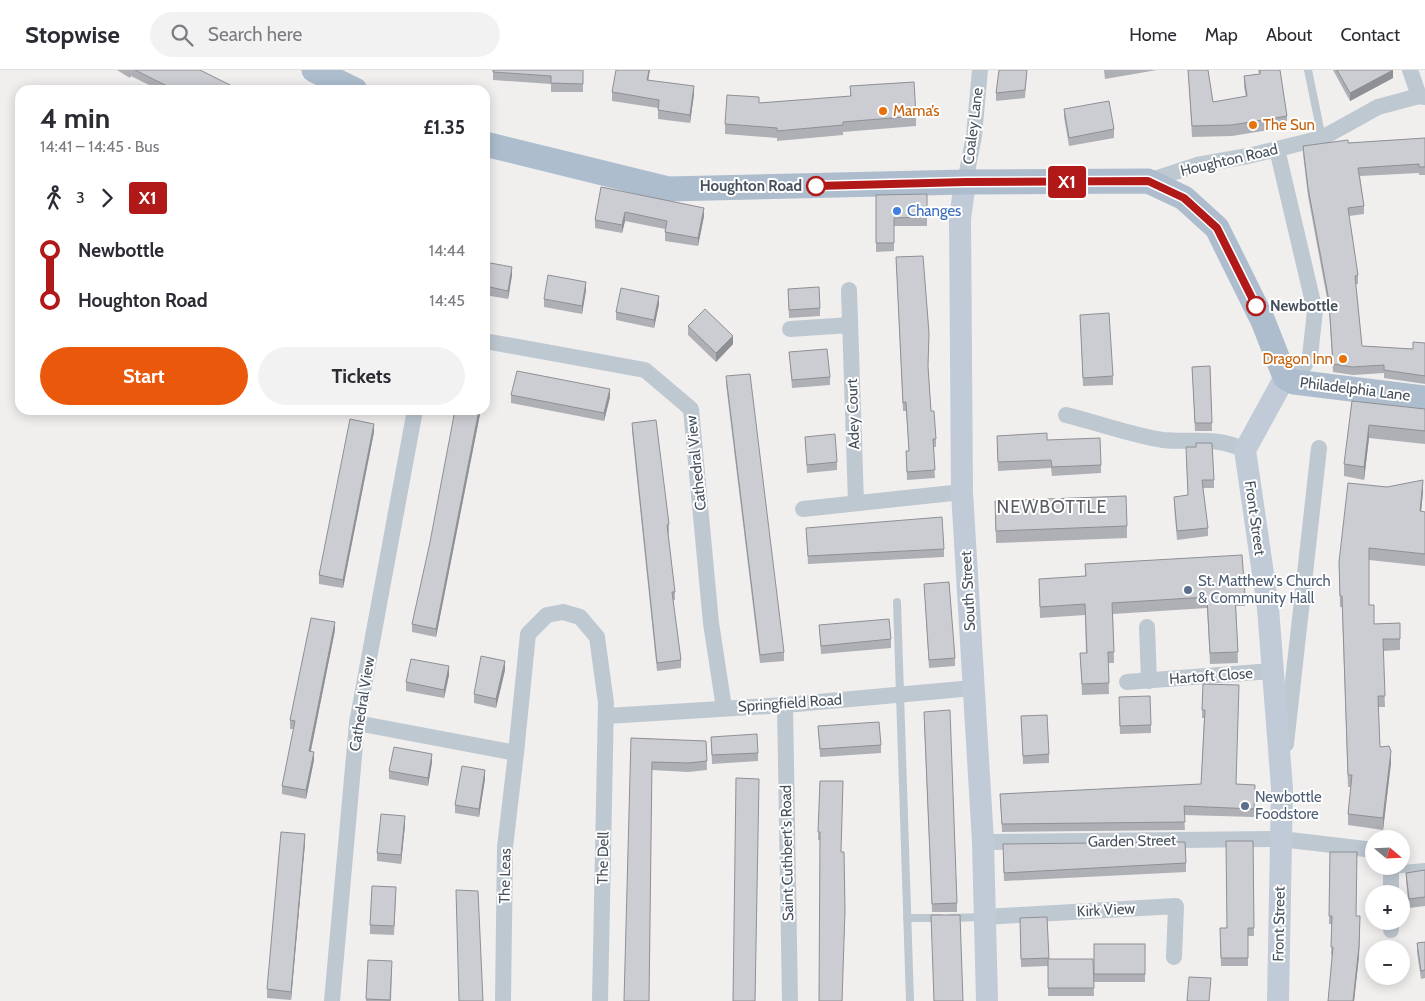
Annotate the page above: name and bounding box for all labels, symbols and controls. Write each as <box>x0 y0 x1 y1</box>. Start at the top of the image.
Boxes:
search box <box>150 12 500 57</box>
text: Stopwise <box>25 20 120 49</box>
icon: search <box>168 21 196 49</box>
text: Search here <box>208 23 302 46</box>
text: Home <box>1129 24 1177 46</box>
text: Map <box>1205 24 1238 46</box>
text: About <box>1266 24 1312 46</box>
text: Contact <box>1340 24 1400 46</box>
street label: Coaley Lane <box>959 86 987 165</box>
text: 4 min <box>40 101 110 135</box>
place label: Mama’s <box>893 102 939 120</box>
marker: Mama’s <box>877 105 889 117</box>
text: £1.35 <box>423 116 465 139</box>
place label: The Sun <box>1263 116 1315 134</box>
marker: The Sun <box>1247 119 1259 131</box>
text: 14:41 – 14:45 · Bus <box>40 137 159 156</box>
street label: Houghton Road <box>1178 140 1280 180</box>
line badge: X1 <box>1044 166 1090 198</box>
text: X1 <box>1058 171 1076 193</box>
marker: Houghton Road <box>806 176 826 196</box>
place label: Houghton Road <box>700 177 802 195</box>
icon: walk <box>40 184 68 212</box>
icon: forward <box>93 184 121 212</box>
text: X1 <box>139 187 157 209</box>
text: 3 <box>76 188 85 207</box>
place label: Changes <box>907 202 961 220</box>
marker: Changes <box>891 205 903 217</box>
text: Newbottle <box>78 239 164 262</box>
text: 14:44 <box>429 241 465 260</box>
text: Houghton Road <box>78 289 208 312</box>
text: 14:45 <box>429 291 465 310</box>
marker: Newbottle <box>1246 296 1266 316</box>
place label: Newbottle <box>1270 297 1338 315</box>
button: Start <box>40 347 248 405</box>
button: Tickets <box>258 347 465 405</box>
place label: Dragon Inn <box>1262 350 1333 368</box>
marker: Dragon Inn <box>1337 353 1349 365</box>
street label: Philadelphia Lane <box>1299 373 1412 405</box>
street label: Adey Court <box>843 378 863 450</box>
street label: Cathedral View <box>682 414 710 512</box>
street label: Front Street <box>1241 480 1269 556</box>
district label: NEWBOTTLE <box>996 496 1108 518</box>
street label: South Street <box>957 551 979 631</box>
place label: St. Matthew's Church & Community Hall <box>1198 572 1331 607</box>
marker: St. Matthew's Church & Community Hall <box>1182 584 1194 596</box>
street label: Cathedral View <box>346 655 378 753</box>
street label: Hartoft Close <box>1169 664 1254 688</box>
street label: Springfield Road <box>737 690 843 716</box>
street label: Saint Cuthbert's Road <box>777 785 797 921</box>
place label: Newbottle Foodstore <box>1255 788 1322 823</box>
marker: Newbottle Foodstore <box>1239 800 1251 812</box>
north arrow <box>1365 830 1410 875</box>
map controls <box>1365 830 1410 985</box>
street label: The Dell <box>594 831 612 884</box>
street label: Garden Street <box>1088 831 1176 851</box>
street label: The Leas <box>496 848 514 904</box>
button: + <box>1365 885 1410 930</box>
street label: Front Street <box>1269 886 1289 962</box>
street label: Kirk View <box>1076 899 1136 921</box>
button: − <box>1365 940 1410 985</box>

